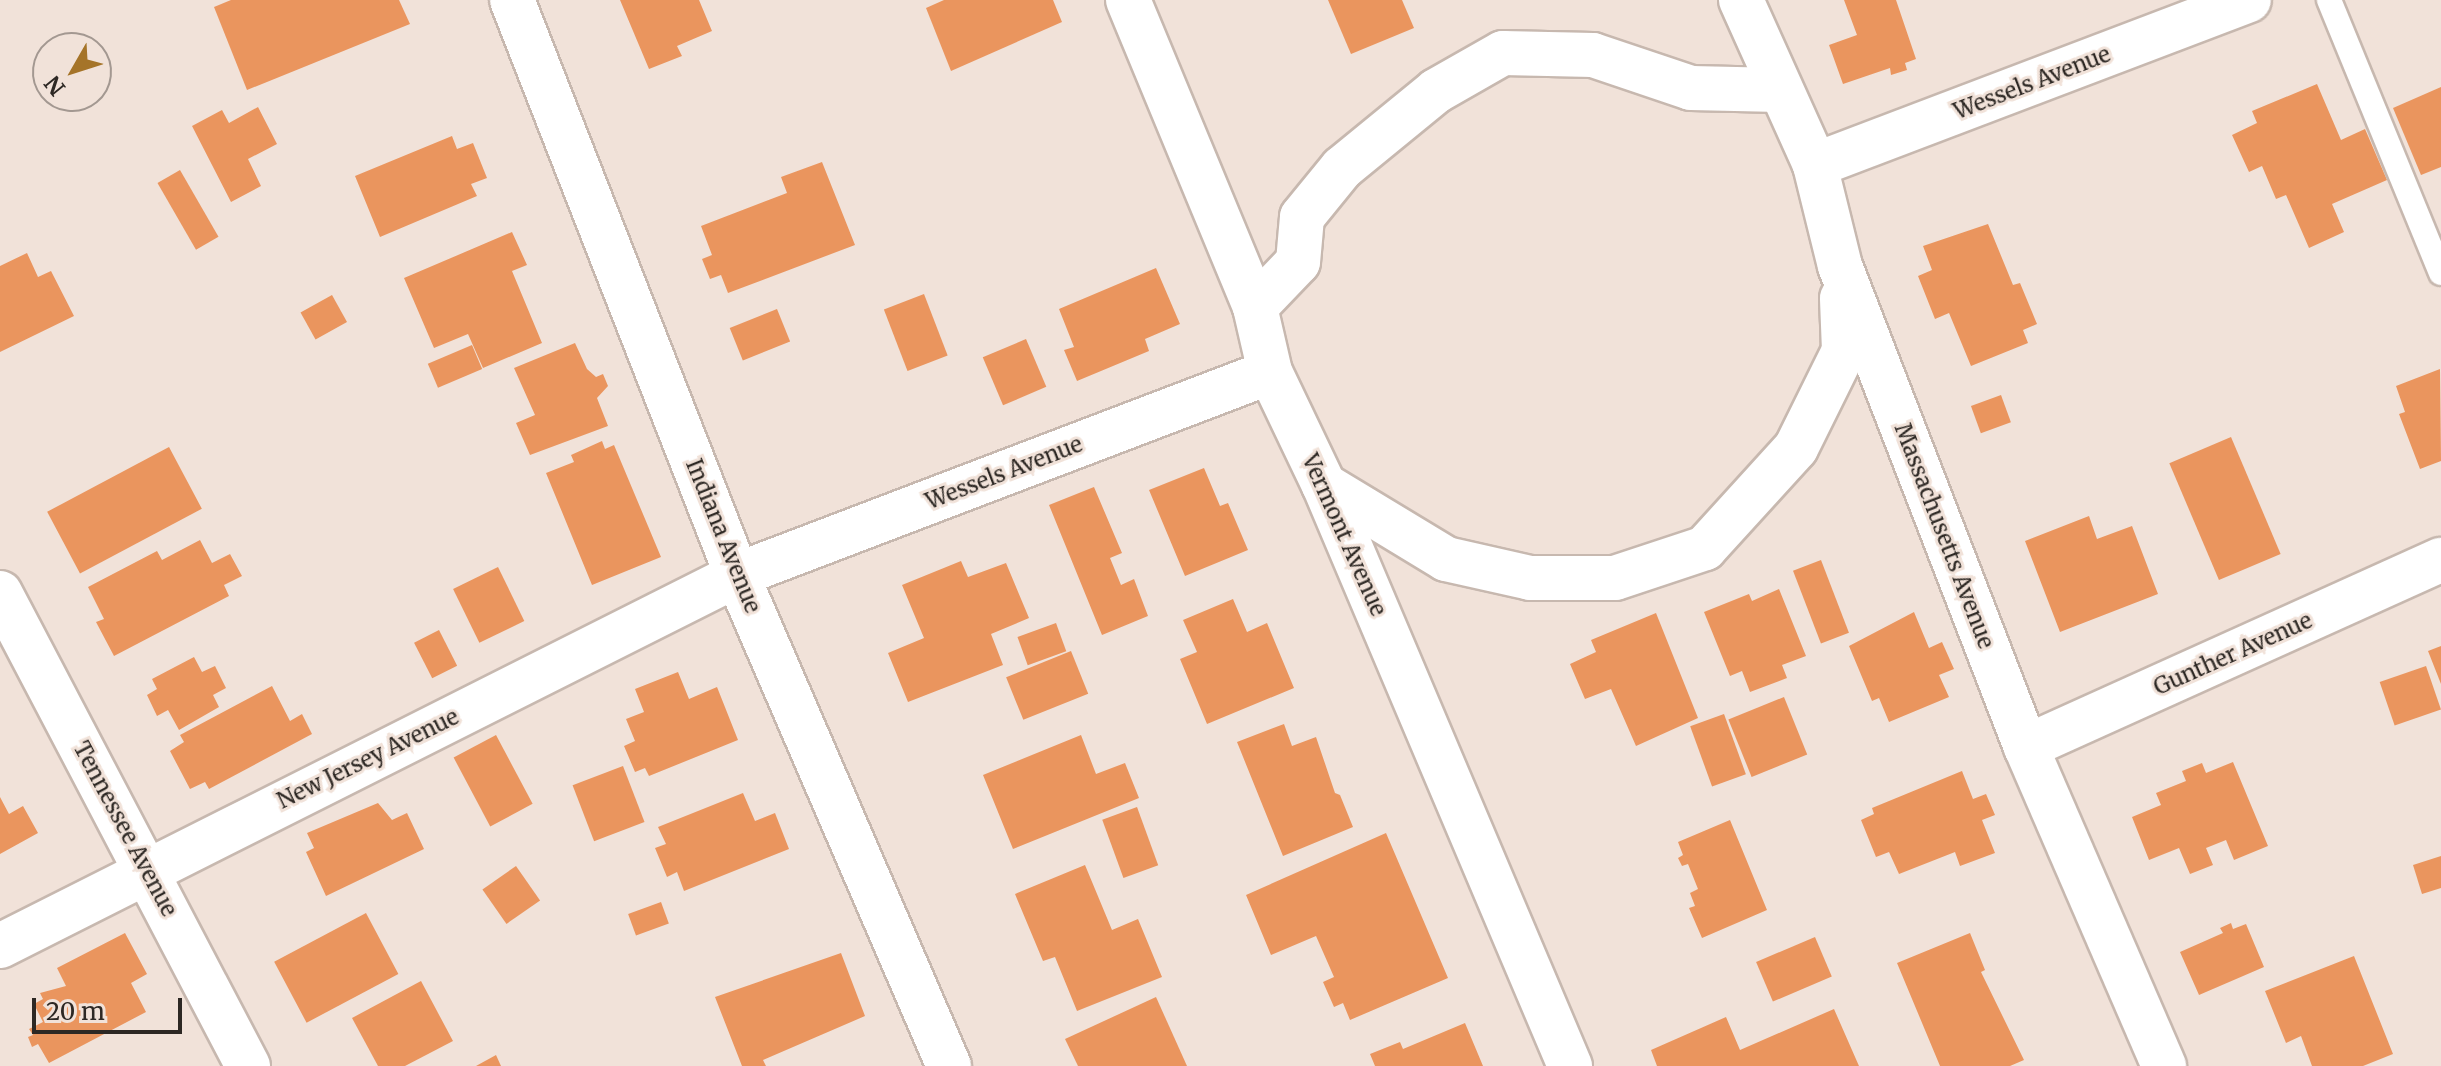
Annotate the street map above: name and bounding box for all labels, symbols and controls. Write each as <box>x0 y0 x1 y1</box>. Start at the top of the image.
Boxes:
north arrow <box>32 32 112 112</box>
street label: Wessels Avenue <box>1950 41 2114 125</box>
text: N <box>39 70 71 101</box>
street label: Massachusetts Avenue <box>1889 420 1999 652</box>
street label: Wessels Avenue <box>922 431 1086 515</box>
street label: Vermont Avenue <box>1296 450 1392 620</box>
street label: Indiana Avenue <box>680 455 766 617</box>
street label: Gunther Avenue <box>2150 607 2316 701</box>
street label: New Jersey Avenue <box>273 704 463 814</box>
street label: Tennessee Avenue <box>68 737 182 921</box>
scale bar <box>36 982 186 1032</box>
text: 20 m <box>46 996 105 1027</box>

